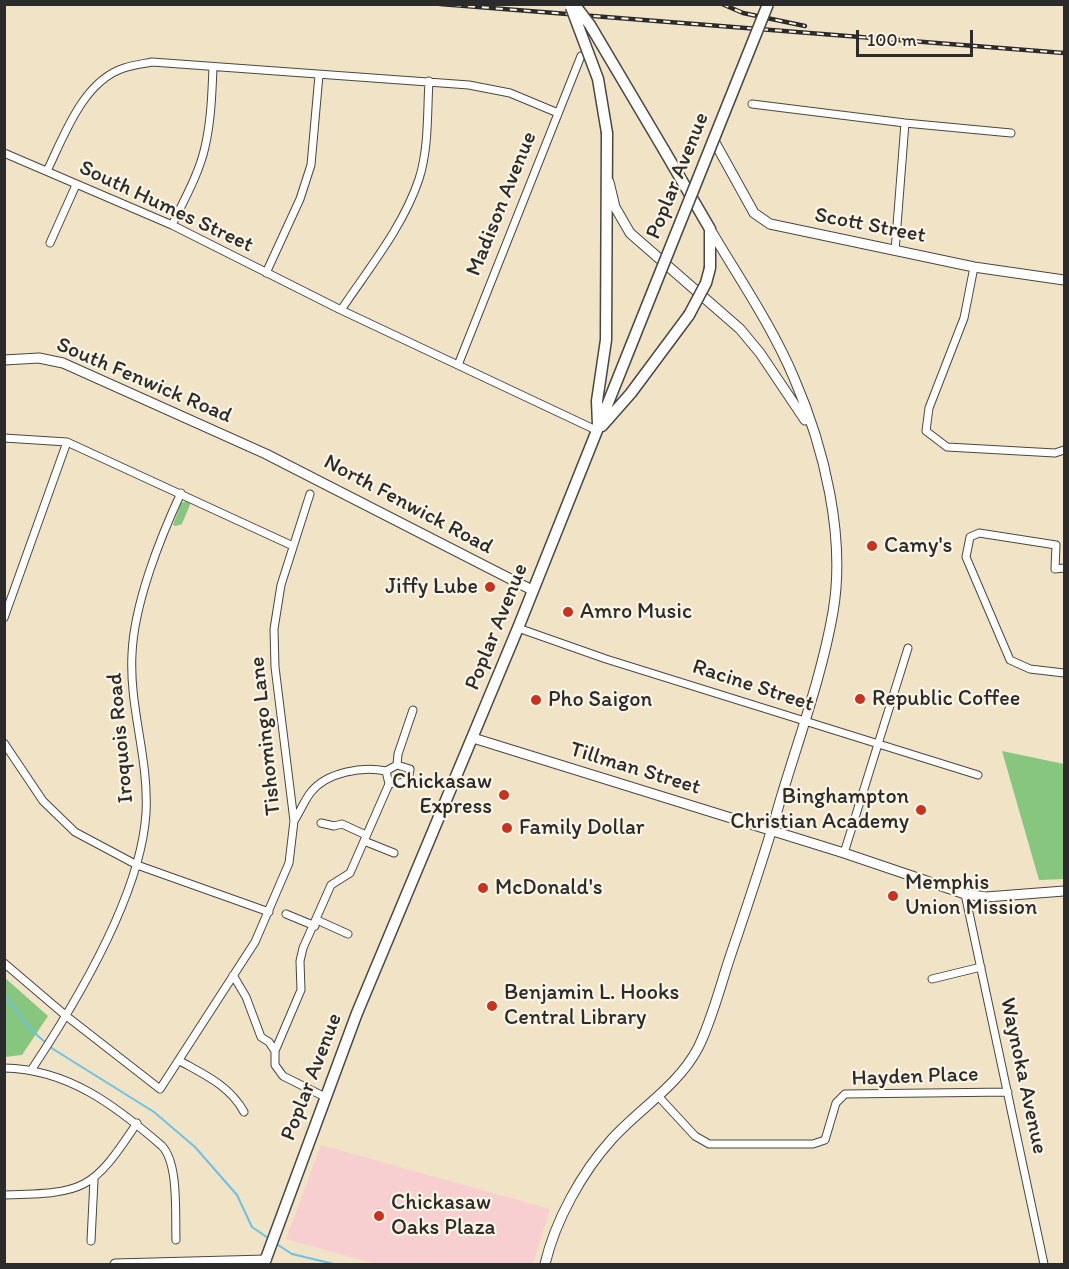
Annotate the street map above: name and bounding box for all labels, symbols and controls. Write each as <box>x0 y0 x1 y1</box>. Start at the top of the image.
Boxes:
scale bar <box>859 18 976 56</box>
text: 100 m <box>867 29 917 51</box>
street label: Poplar Avenue <box>641 109 715 243</box>
street label: Madison Avenue <box>461 128 543 280</box>
street label: South Humes Street <box>75 155 257 259</box>
street label: Scott Street <box>812 202 928 250</box>
street label: South Fenwick Road <box>52 332 236 430</box>
street label: North Fenwick Road <box>319 449 497 561</box>
place label: Camy's <box>884 533 952 559</box>
marker: Camy's <box>865 539 879 553</box>
street label: Poplar Avenue <box>460 560 534 694</box>
place label: Jiffy Lube <box>385 574 478 600</box>
marker: Jiffy Lube <box>483 580 497 594</box>
place label: Amro Music <box>580 599 692 625</box>
marker: Amro Music <box>561 605 575 619</box>
street label: Racine Street <box>689 654 817 718</box>
street label: Tishomingo Lane <box>245 655 287 817</box>
street label: Iroquois Road <box>102 672 140 804</box>
place label: Republic Coffee <box>872 686 1020 712</box>
place label: Pho Saigon <box>548 687 652 713</box>
marker: Republic Coffee <box>853 692 867 706</box>
marker: Pho Saigon <box>529 693 543 707</box>
street label: Tillman Street <box>566 737 704 801</box>
place label: Chickasaw Express <box>392 769 492 820</box>
place label: Binghampton Christian Academy <box>730 784 909 836</box>
marker: Chickasaw Express <box>497 788 511 802</box>
marker: Binghampton Christian Academy <box>914 803 928 817</box>
place label: Family Dollar <box>519 815 645 841</box>
marker: Family Dollar <box>500 821 514 835</box>
place label: Memphis Union Mission <box>905 870 1037 921</box>
place label: McDonald's <box>495 875 603 901</box>
marker: McDonald's <box>476 881 490 895</box>
marker: Memphis Union Mission <box>886 889 900 903</box>
place label: Benjamin L. Hooks Central Library <box>504 980 679 1032</box>
street label: Waynoka Avenue <box>994 995 1052 1157</box>
marker: Benjamin L. Hooks Central Library <box>485 999 499 1013</box>
street label: Poplar Avenue <box>276 1010 348 1144</box>
street label: Hayden Place <box>851 1062 979 1092</box>
place label: Chickasaw Oaks Plaza <box>391 1190 495 1242</box>
marker: Chickasaw Oaks Plaza <box>372 1209 386 1223</box>

